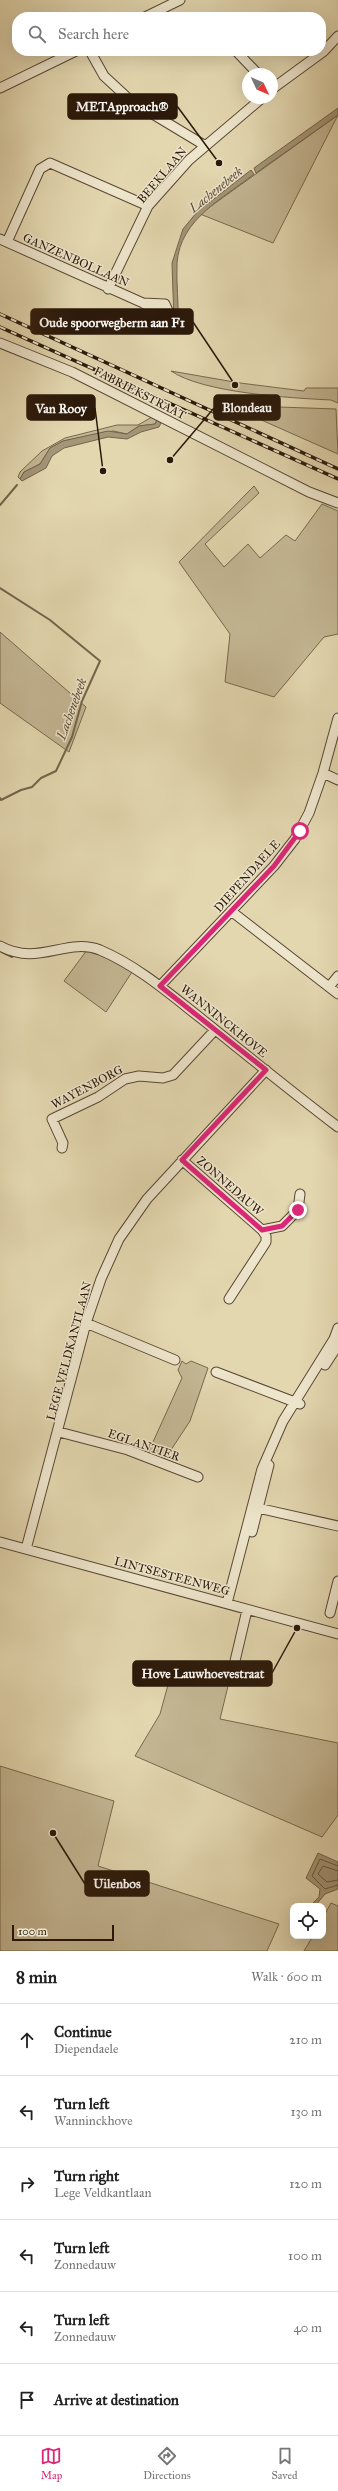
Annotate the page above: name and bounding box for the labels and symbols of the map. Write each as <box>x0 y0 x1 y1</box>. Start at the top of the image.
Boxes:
north arrow <box>242 68 278 104</box>
callout: METApproach® <box>68 94 177 119</box>
text: METApproach® <box>76 99 168 115</box>
street label: BEEKLAAN <box>134 144 190 206</box>
water label: Lachenebeek <box>185 163 246 217</box>
street label: GANZENBOLLAAN <box>21 230 131 290</box>
callout: Oude spoorwegberm aan F1 <box>31 309 193 334</box>
text: Oude spoorwegberm aan F1 <box>39 315 185 331</box>
street label: FABRIEKSTRAAT <box>92 364 188 422</box>
callout: Van Rooy <box>27 395 95 420</box>
callout: Blondeau <box>214 395 280 420</box>
text: Blondeau <box>222 400 272 416</box>
text: Van Rooy <box>34 401 88 417</box>
water label: Lachenebeek <box>53 676 91 743</box>
route start <box>291 822 309 840</box>
street label: DIEPENDAELE <box>211 837 283 915</box>
street label: WANNINCKHOVE <box>178 982 270 1060</box>
street label: WAYENBORG <box>49 1062 125 1112</box>
street label: ZONNEDAUW <box>194 1153 266 1219</box>
route end <box>289 1201 307 1219</box>
street label: LEGE VELDKANTLAAN <box>44 1280 94 1422</box>
street label: EGLANTIER <box>106 1426 182 1464</box>
street label: LINTSESTEENWEG <box>113 1554 232 1598</box>
callout: Hove Lauwhoevestraat <box>133 1661 272 1686</box>
text: Hove Lauwhoevestraat <box>142 1666 265 1682</box>
callout: Uilenbos <box>85 1871 149 1896</box>
text: Uilenbos <box>93 1876 141 1892</box>
scale bar <box>12 1923 114 1942</box>

